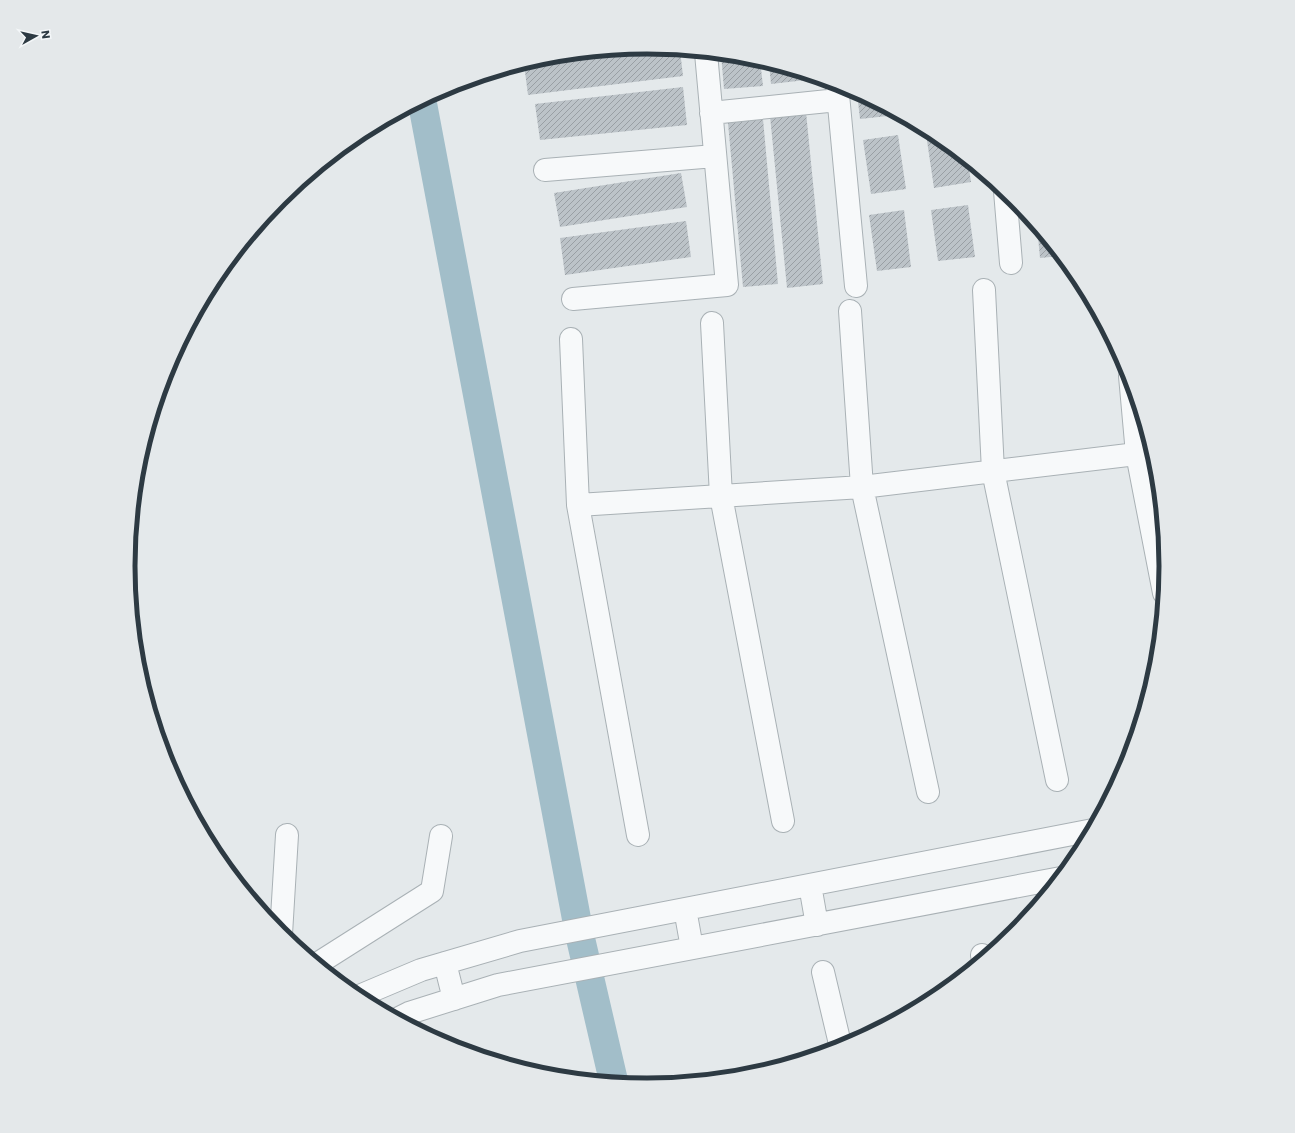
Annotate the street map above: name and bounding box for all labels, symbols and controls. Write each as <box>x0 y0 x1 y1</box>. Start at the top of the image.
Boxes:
north arrow <box>16 16 56 56</box>
text: N <box>37 29 54 40</box>

